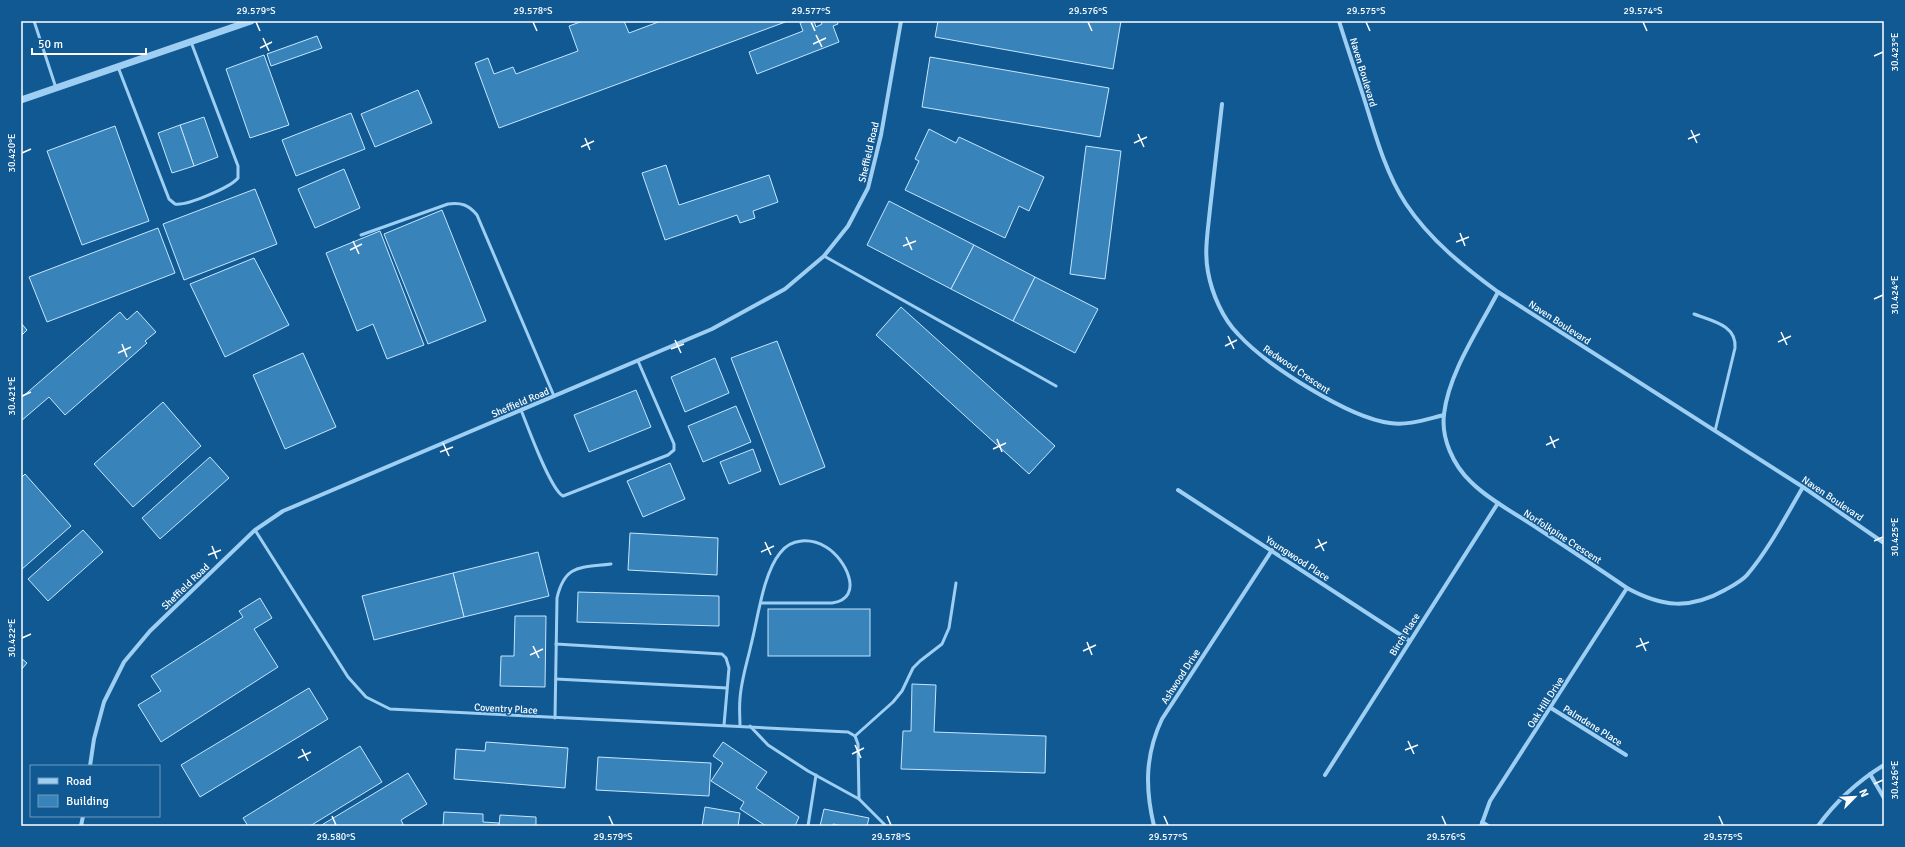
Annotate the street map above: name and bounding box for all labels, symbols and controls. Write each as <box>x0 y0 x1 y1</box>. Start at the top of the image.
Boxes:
text: 29.579°S <box>237 5 276 17</box>
text: 29.578°S <box>514 5 553 17</box>
text: 29.577°S <box>792 5 831 17</box>
text: 29.576°S <box>1069 5 1108 17</box>
text: 29.575°S <box>1347 5 1386 17</box>
text: 29.574°S <box>1624 5 1663 17</box>
scale bar <box>32 30 146 56</box>
text: 30.423°E <box>1889 32 1901 72</box>
street label: Naven Boulevard <box>1347 36 1379 108</box>
text: 50 m <box>38 37 63 52</box>
street label: Sheffield Road <box>856 121 882 184</box>
text: 30.420°E <box>6 133 18 173</box>
text: 30.424°E <box>1889 275 1901 315</box>
street label: Naven Boulevard <box>1526 298 1593 347</box>
street label: Redwood Crescent <box>1260 343 1333 397</box>
text: 30.421°E <box>6 376 18 416</box>
street label: Sheffield Road <box>490 385 551 420</box>
street label: Naven Boulevard <box>1799 474 1866 524</box>
street label: Norfolkpine Crescent <box>1521 507 1604 567</box>
text: 30.425°E <box>1889 517 1901 557</box>
street label: Youngwood Place <box>1263 534 1332 584</box>
street label: Sheffield Road <box>159 561 212 612</box>
street label: Birch Place <box>1387 611 1423 658</box>
text: 30.422°E <box>6 618 18 658</box>
street label: Ashwood Drive <box>1159 647 1203 706</box>
street label: Oak Hill Drive <box>1525 675 1567 730</box>
street label: Coventry Place <box>474 701 538 717</box>
street label: Palmdene Place <box>1561 703 1624 749</box>
text: 30.426°E <box>1889 760 1901 800</box>
legend <box>30 765 160 817</box>
text: Road <box>66 774 92 789</box>
north arrow <box>1835 777 1875 817</box>
text: N <box>1856 787 1871 799</box>
text: Building <box>66 794 109 809</box>
text: 29.580°S <box>317 831 356 843</box>
text: 29.579°S <box>594 831 633 843</box>
text: 29.578°S <box>872 831 911 843</box>
text: 29.577°S <box>1149 831 1188 843</box>
text: 29.576°S <box>1427 831 1466 843</box>
text: 29.575°S <box>1704 831 1743 843</box>

